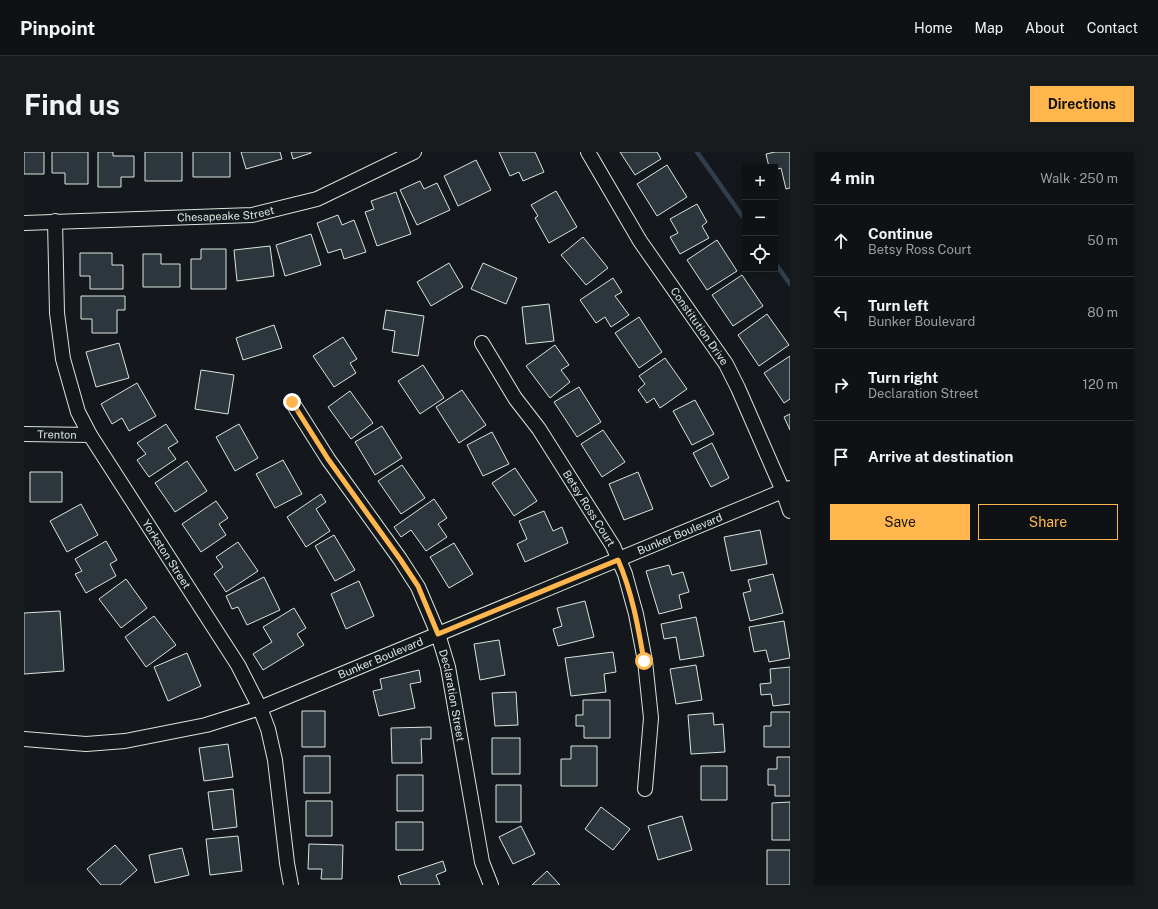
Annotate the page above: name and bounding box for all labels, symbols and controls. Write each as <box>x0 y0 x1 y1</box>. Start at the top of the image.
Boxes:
text: Pinpoint <box>20 17 95 39</box>
text: Home <box>914 20 953 36</box>
text: Map <box>975 20 1003 36</box>
text: About <box>1025 20 1065 36</box>
text: Contact <box>1087 20 1138 36</box>
button: Directions <box>1030 86 1134 122</box>
text: Find us <box>24 88 120 121</box>
map controls <box>742 164 778 272</box>
button: + <box>742 164 778 200</box>
text: 4 min <box>830 168 875 188</box>
text: Walk · 250 m <box>1040 171 1118 186</box>
button: − <box>742 200 778 236</box>
street label: Chesapeake Street <box>177 204 275 224</box>
text: Continue <box>868 225 933 242</box>
icon: ahead <box>830 230 852 252</box>
text: 50 m <box>1087 233 1118 248</box>
button: locate <box>742 236 778 272</box>
text: Betsy Ross Court <box>868 242 971 257</box>
street label: Constitution Drive <box>668 285 731 367</box>
text: Turn left <box>868 297 929 314</box>
icon: left <box>830 302 852 324</box>
text: 80 m <box>1087 305 1118 320</box>
text: Bunker Boulevard <box>868 314 975 329</box>
text: Turn right <box>868 369 938 386</box>
icon: right <box>830 374 852 396</box>
text: 120 m <box>1083 377 1118 392</box>
text: Declaration Street <box>868 386 978 401</box>
route end <box>283 393 301 411</box>
street label: Trenton <box>37 428 77 441</box>
icon: arrive <box>830 446 852 468</box>
text: Arrive at destination <box>868 448 1013 465</box>
street label: Betsy Ross Court <box>561 468 618 548</box>
button: Save <box>830 504 970 540</box>
button: Share <box>978 504 1118 540</box>
street label: Bunker Boulevard <box>635 511 724 557</box>
street label: Yorkston Street <box>140 517 193 591</box>
street label: Bunker Boulevard <box>336 635 425 681</box>
street label: Declaration Street <box>437 648 467 742</box>
route start <box>635 652 653 670</box>

